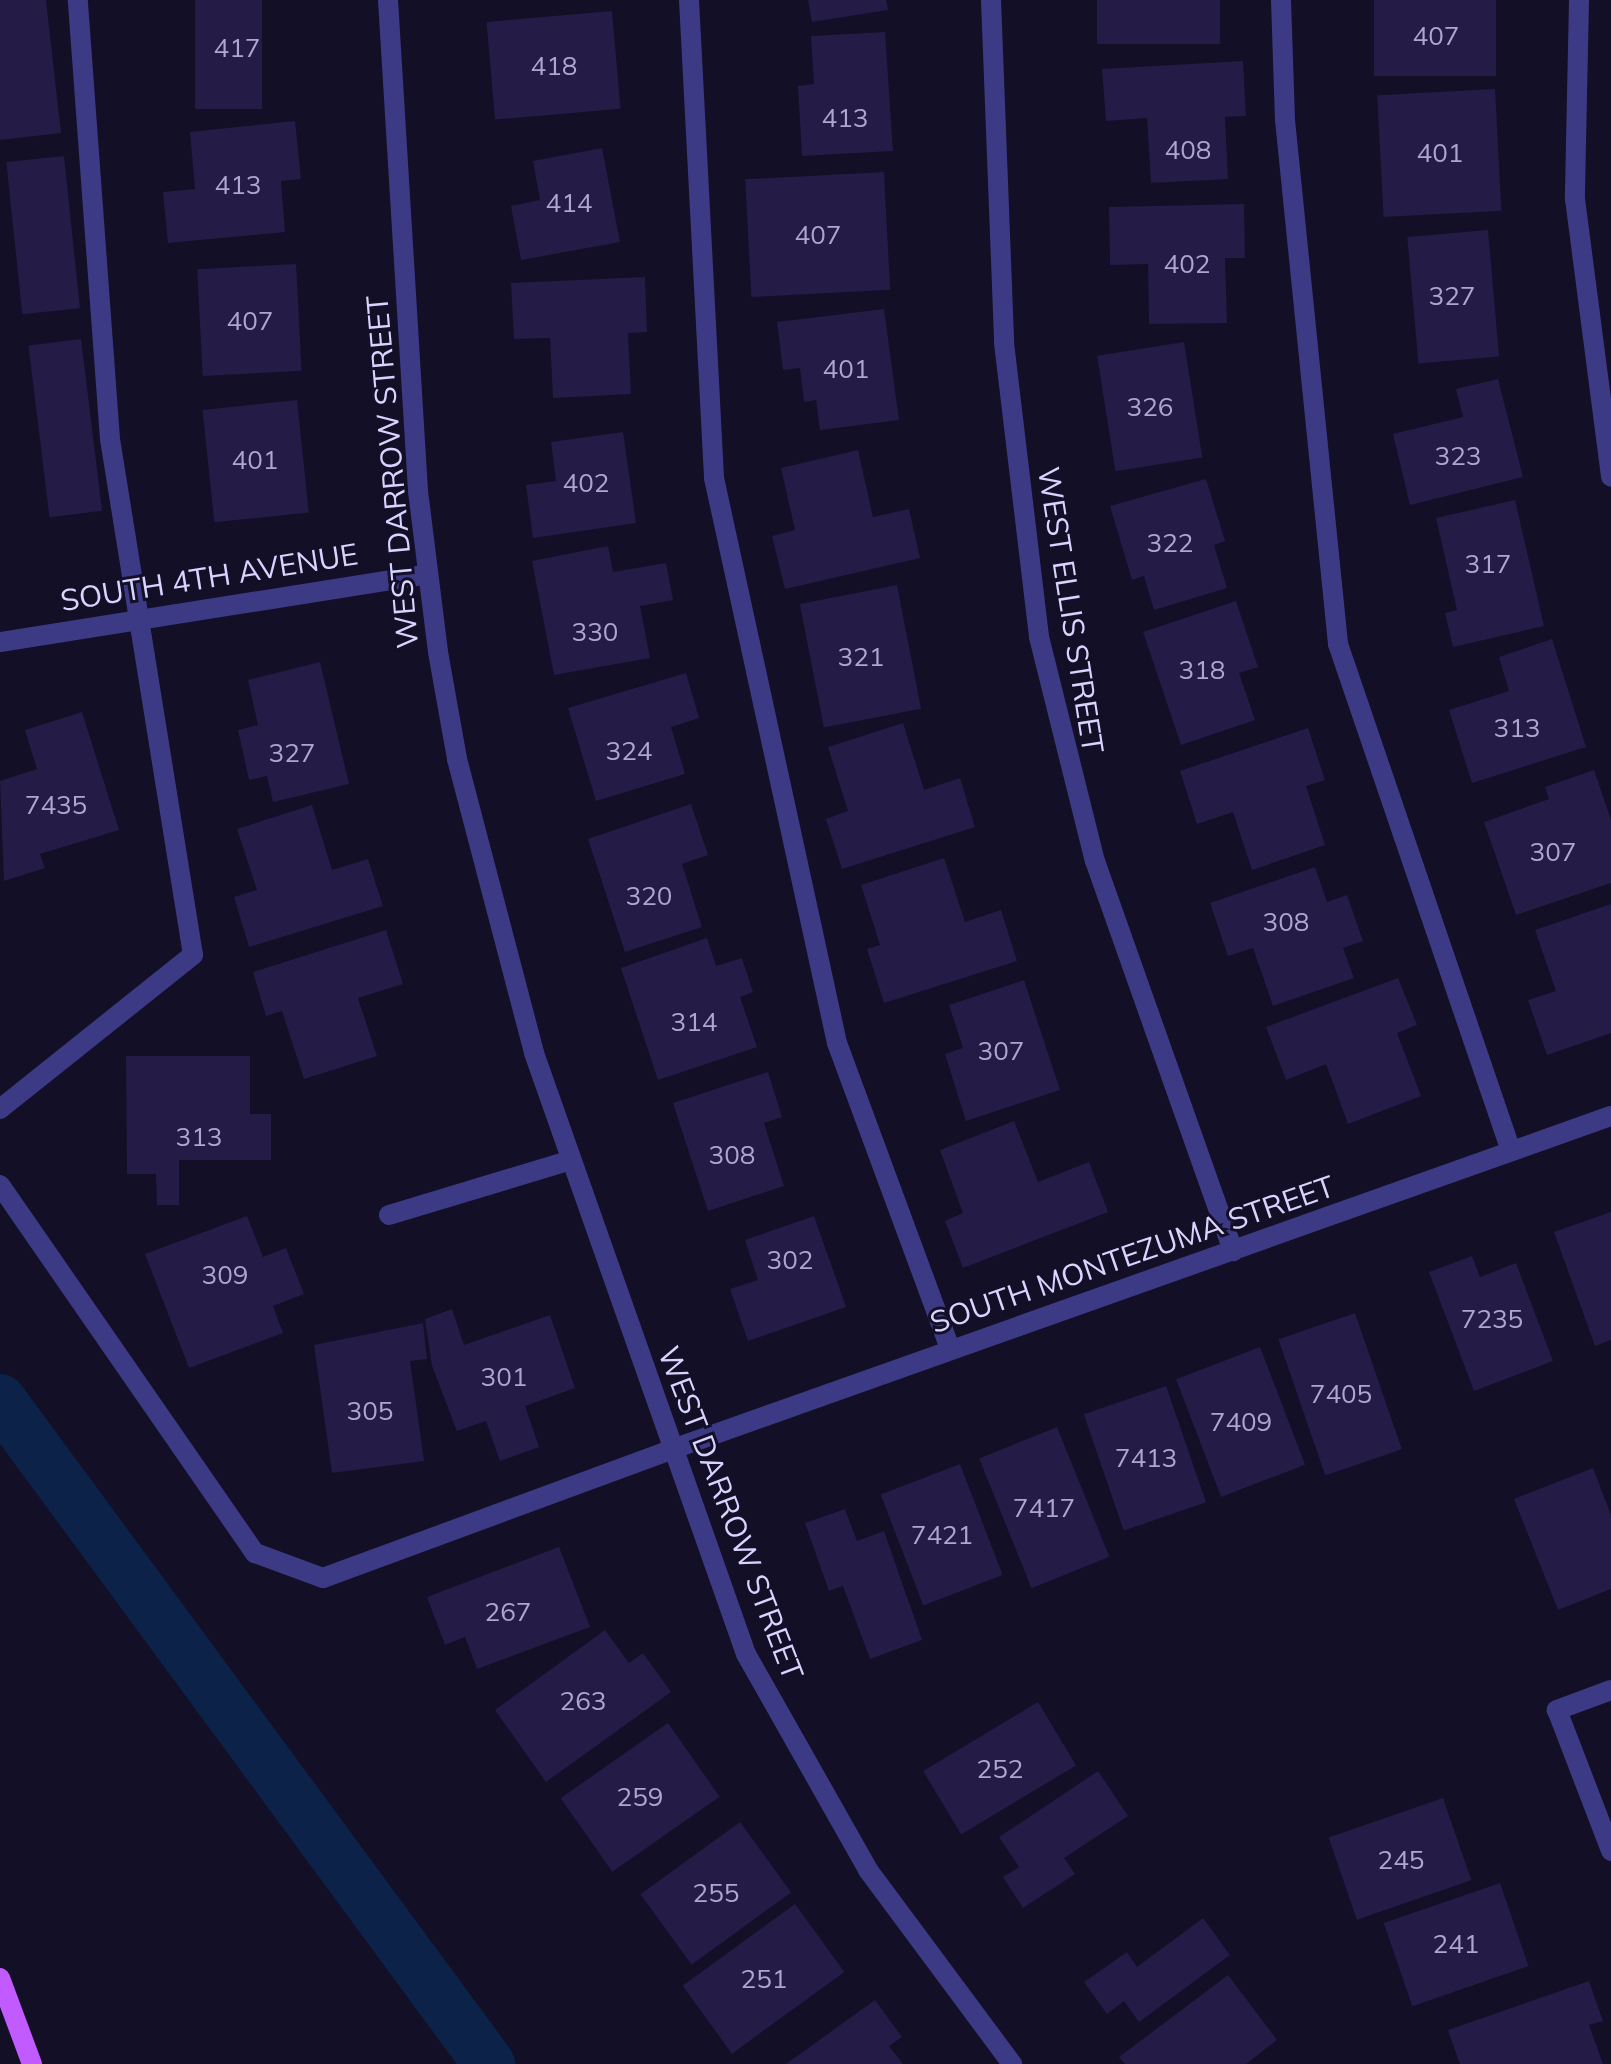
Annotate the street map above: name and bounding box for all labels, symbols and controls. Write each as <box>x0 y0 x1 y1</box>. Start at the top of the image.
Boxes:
house number: 407 <box>1413 20 1459 52</box>
house number: 417 <box>214 32 260 64</box>
house number: 418 <box>531 50 577 82</box>
house number: 413 <box>822 102 868 134</box>
house number: 408 <box>1165 134 1211 166</box>
house number: 401 <box>1417 137 1463 169</box>
house number: 413 <box>215 169 261 201</box>
house number: 414 <box>546 187 592 219</box>
house number: 407 <box>795 219 841 251</box>
house number: 402 <box>1164 248 1210 280</box>
house number: 327 <box>1429 280 1475 312</box>
street label: WEST DARROW STREET <box>359 294 425 650</box>
house number: 407 <box>227 305 273 337</box>
house number: 401 <box>823 353 869 385</box>
house number: 326 <box>1127 391 1173 423</box>
house number: 323 <box>1435 440 1481 472</box>
house number: 401 <box>232 444 278 476</box>
street label: WEST ELLIS STREET <box>1031 464 1111 756</box>
house number: 402 <box>563 467 609 499</box>
house number: 322 <box>1147 527 1193 559</box>
street label: SOUTH 4TH AVENUE <box>58 536 360 618</box>
house number: 317 <box>1465 548 1511 580</box>
house number: 330 <box>572 616 618 648</box>
house number: 321 <box>838 641 884 673</box>
house number: 318 <box>1179 654 1225 686</box>
house number: 313 <box>1494 712 1540 744</box>
house number: 324 <box>606 735 652 767</box>
house number: 327 <box>269 737 315 769</box>
house number: 7435 <box>25 789 87 821</box>
house number: 307 <box>1530 836 1576 868</box>
house number: 320 <box>626 880 672 912</box>
house number: 308 <box>1263 906 1309 938</box>
house number: 314 <box>671 1006 717 1038</box>
house number: 307 <box>978 1035 1024 1067</box>
house number: 313 <box>176 1121 222 1153</box>
house number: 308 <box>709 1139 755 1171</box>
street label: SOUTH MONTEZUMA STREET <box>925 1168 1339 1340</box>
house number: 302 <box>767 1244 813 1276</box>
house number: 309 <box>202 1259 248 1291</box>
house number: 7235 <box>1461 1303 1523 1335</box>
street label: WEST DARROW STREET <box>651 1341 811 1685</box>
house number: 301 <box>481 1361 527 1393</box>
house number: 7405 <box>1310 1378 1372 1410</box>
house number: 305 <box>347 1395 393 1427</box>
house number: 7409 <box>1210 1406 1272 1438</box>
house number: 7413 <box>1115 1442 1177 1474</box>
house number: 7417 <box>1013 1492 1075 1524</box>
house number: 7421 <box>911 1519 973 1551</box>
house number: 267 <box>485 1596 531 1628</box>
house number: 263 <box>560 1685 606 1717</box>
house number: 252 <box>977 1753 1023 1785</box>
house number: 259 <box>617 1781 663 1813</box>
house number: 245 <box>1378 1844 1424 1876</box>
house number: 255 <box>693 1877 739 1909</box>
house number: 241 <box>1433 1928 1479 1960</box>
house number: 251 <box>741 1963 787 1995</box>

